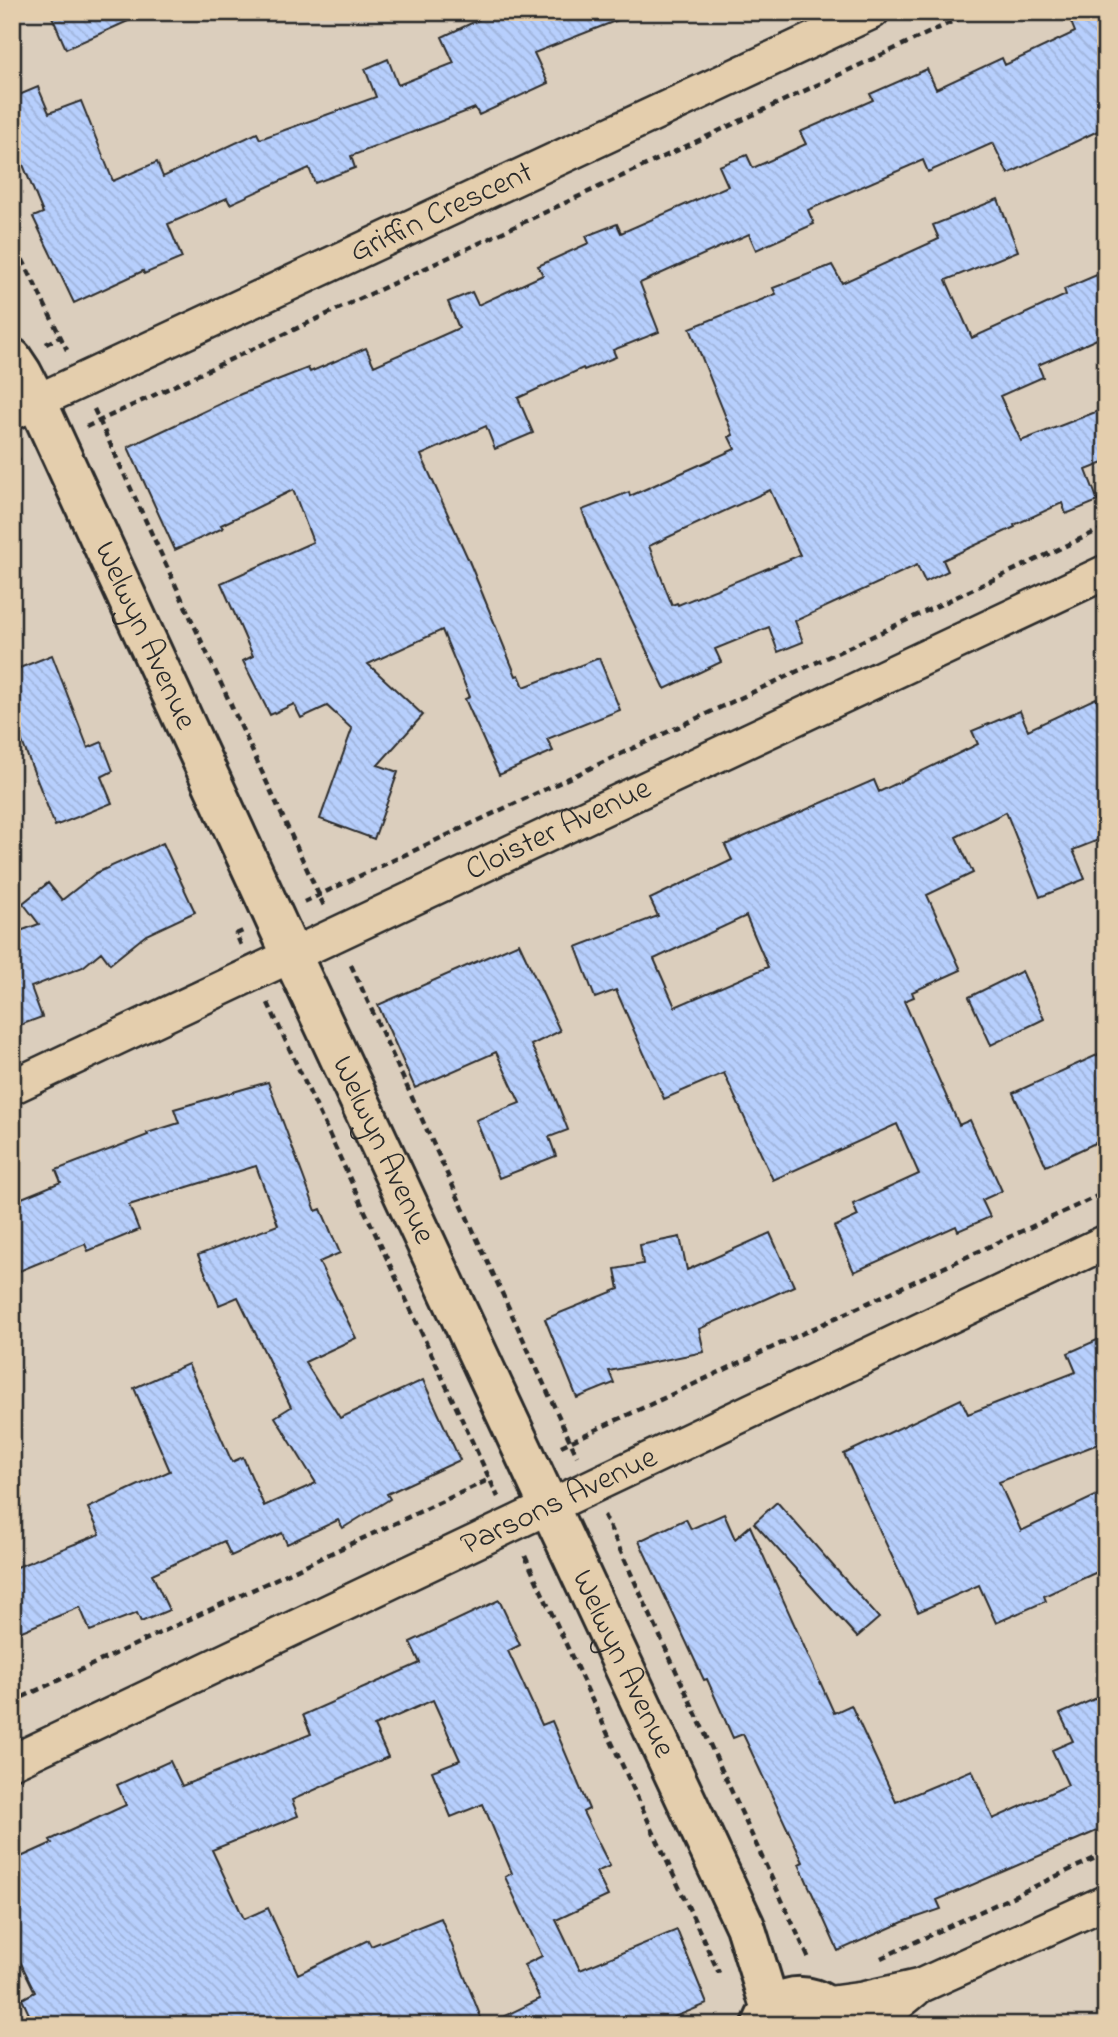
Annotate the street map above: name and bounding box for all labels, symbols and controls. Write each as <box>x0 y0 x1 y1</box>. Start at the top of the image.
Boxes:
street label: Griffin Crescent <box>342 150 541 276</box>
street label: Welwyn Avenue <box>81 534 209 738</box>
street label: Cloister Avenue <box>458 766 660 894</box>
street label: Welwyn Avenue <box>319 1048 447 1253</box>
street label: Parsons Avenue <box>453 1435 666 1569</box>
street label: Welwyn Avenue <box>558 1562 687 1766</box>

